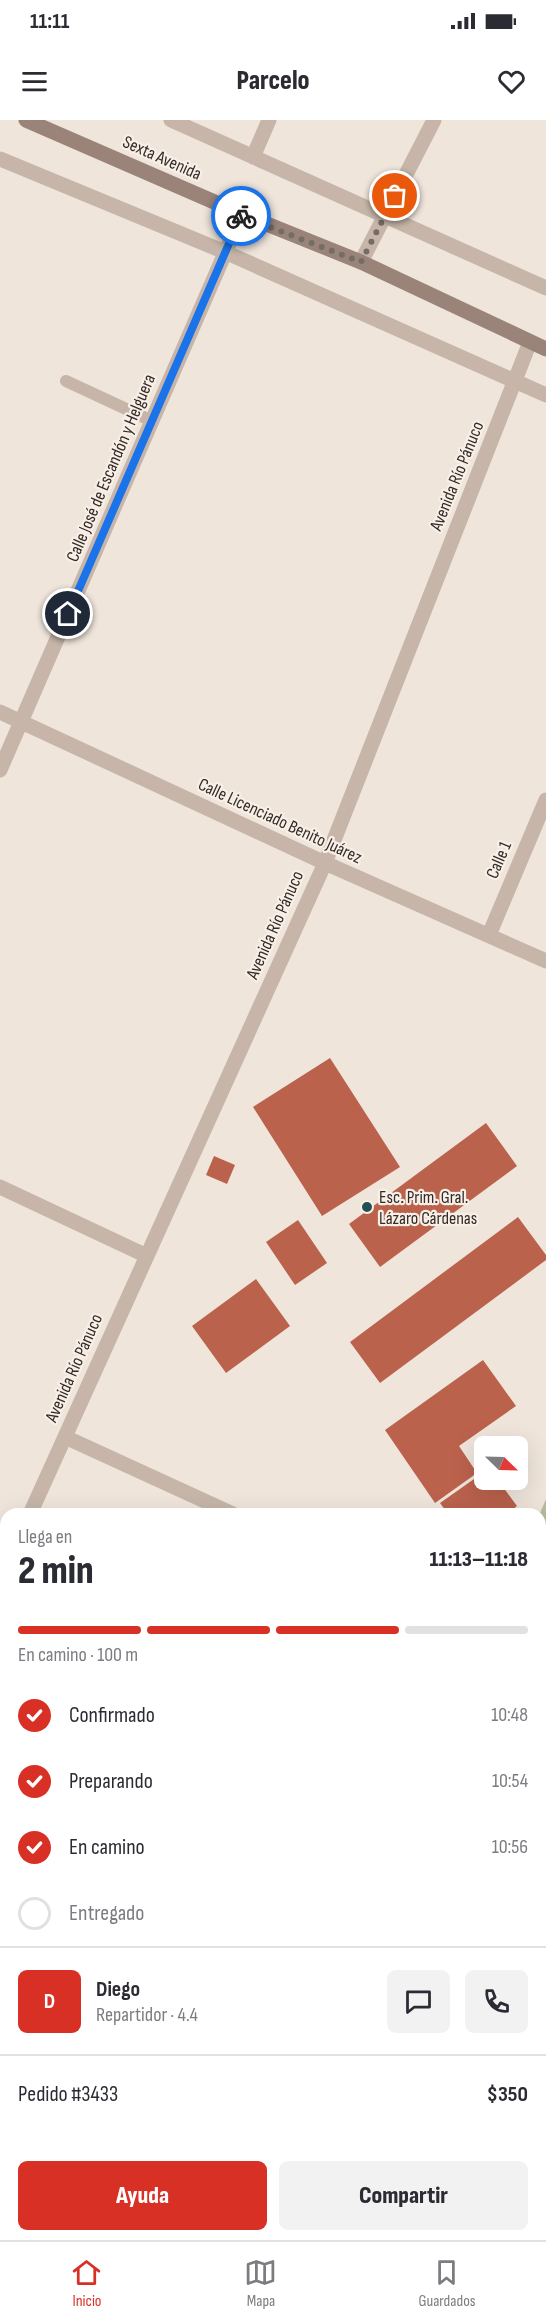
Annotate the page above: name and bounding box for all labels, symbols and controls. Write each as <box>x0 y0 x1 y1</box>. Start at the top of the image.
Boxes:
text: 11:11 <box>30 8 69 35</box>
icon: menu <box>18 65 51 98</box>
text: Parcelo <box>236 65 310 97</box>
icon: heart <box>495 65 528 98</box>
street label: Sexta Avenida <box>120 131 205 185</box>
pin <box>369 170 420 221</box>
icon: bag <box>378 179 411 212</box>
courier <box>211 186 271 246</box>
icon: bike <box>225 200 258 233</box>
street label: Calle José de Escandón y Helguera <box>62 371 160 565</box>
street label: Avenida Río Pánuco <box>425 418 488 535</box>
pin <box>42 588 93 639</box>
icon: home <box>51 597 84 630</box>
street label: Calle Licenciado Benito Juárez <box>195 774 366 868</box>
street label: Calle 1 <box>482 838 516 882</box>
street label: Avenida Río Pánuco <box>241 868 308 983</box>
place label: Esc. Prim. Gral. Lázaro Cárdenas <box>379 1187 477 1229</box>
marker: Esc. Prim. Gral. Lázaro Cárdenas <box>360 1200 374 1214</box>
street label: Avenida Río Pánuco <box>40 1311 107 1426</box>
north arrow <box>474 1436 528 1490</box>
map controls <box>474 1436 528 1490</box>
text: Llega en <box>18 1525 72 1549</box>
text: 11:13–11:18 <box>429 1546 528 1573</box>
text: 2 min <box>18 1548 94 1595</box>
text: En camino · 100 m <box>18 1643 138 1667</box>
icon: check <box>18 1699 51 1732</box>
text: Confirmado <box>69 1702 155 1729</box>
text: 10:48 <box>491 1703 528 1727</box>
icon: check <box>18 1765 51 1798</box>
text: Preparando <box>69 1768 153 1795</box>
text: 10:54 <box>492 1769 528 1793</box>
icon: check <box>18 1831 51 1864</box>
text: En camino <box>69 1834 145 1861</box>
text: 10:56 <box>492 1835 528 1859</box>
text: Entregado <box>69 1900 144 1927</box>
button: chat <box>387 1970 450 2033</box>
button: phone <box>465 1970 528 2033</box>
text: Diego <box>96 1976 140 2003</box>
text: D <box>44 1988 55 2015</box>
text: Repartidor · 4.4 <box>96 2003 198 2027</box>
text: Pedido #3433 <box>18 2081 118 2108</box>
text: $350 <box>487 2081 528 2108</box>
button: Ayuda <box>18 2161 267 2230</box>
button: Compartir <box>279 2161 528 2230</box>
tab: Inicio <box>70 2256 103 2311</box>
tab: Mapa <box>244 2256 277 2311</box>
tab: Guardados <box>418 2256 476 2311</box>

